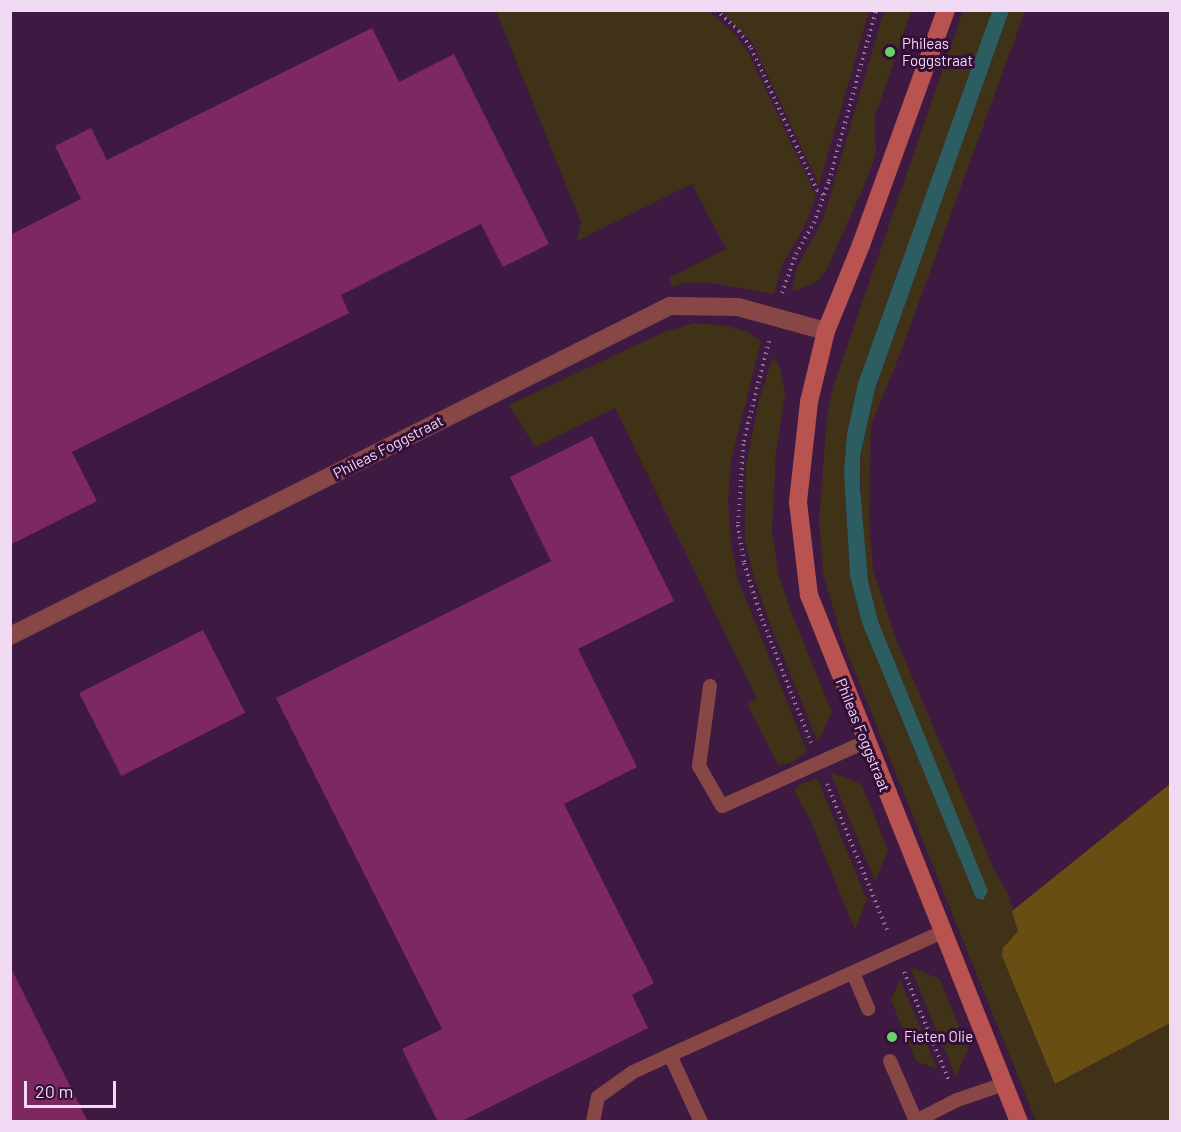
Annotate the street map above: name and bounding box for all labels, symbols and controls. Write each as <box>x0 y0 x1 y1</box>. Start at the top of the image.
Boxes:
place label: Phileas Foggstraat <box>902 34 973 69</box>
marker: Phileas Foggstraat <box>883 45 897 59</box>
street label: Phileas Foggstraat <box>330 412 446 482</box>
street label: Phileas Foggstraat <box>832 676 894 794</box>
place label: Fieten Olie <box>904 1028 973 1046</box>
marker: Fieten Olie <box>885 1030 899 1044</box>
scale bar <box>27 1069 118 1107</box>
text: 20 m <box>35 1080 73 1102</box>

